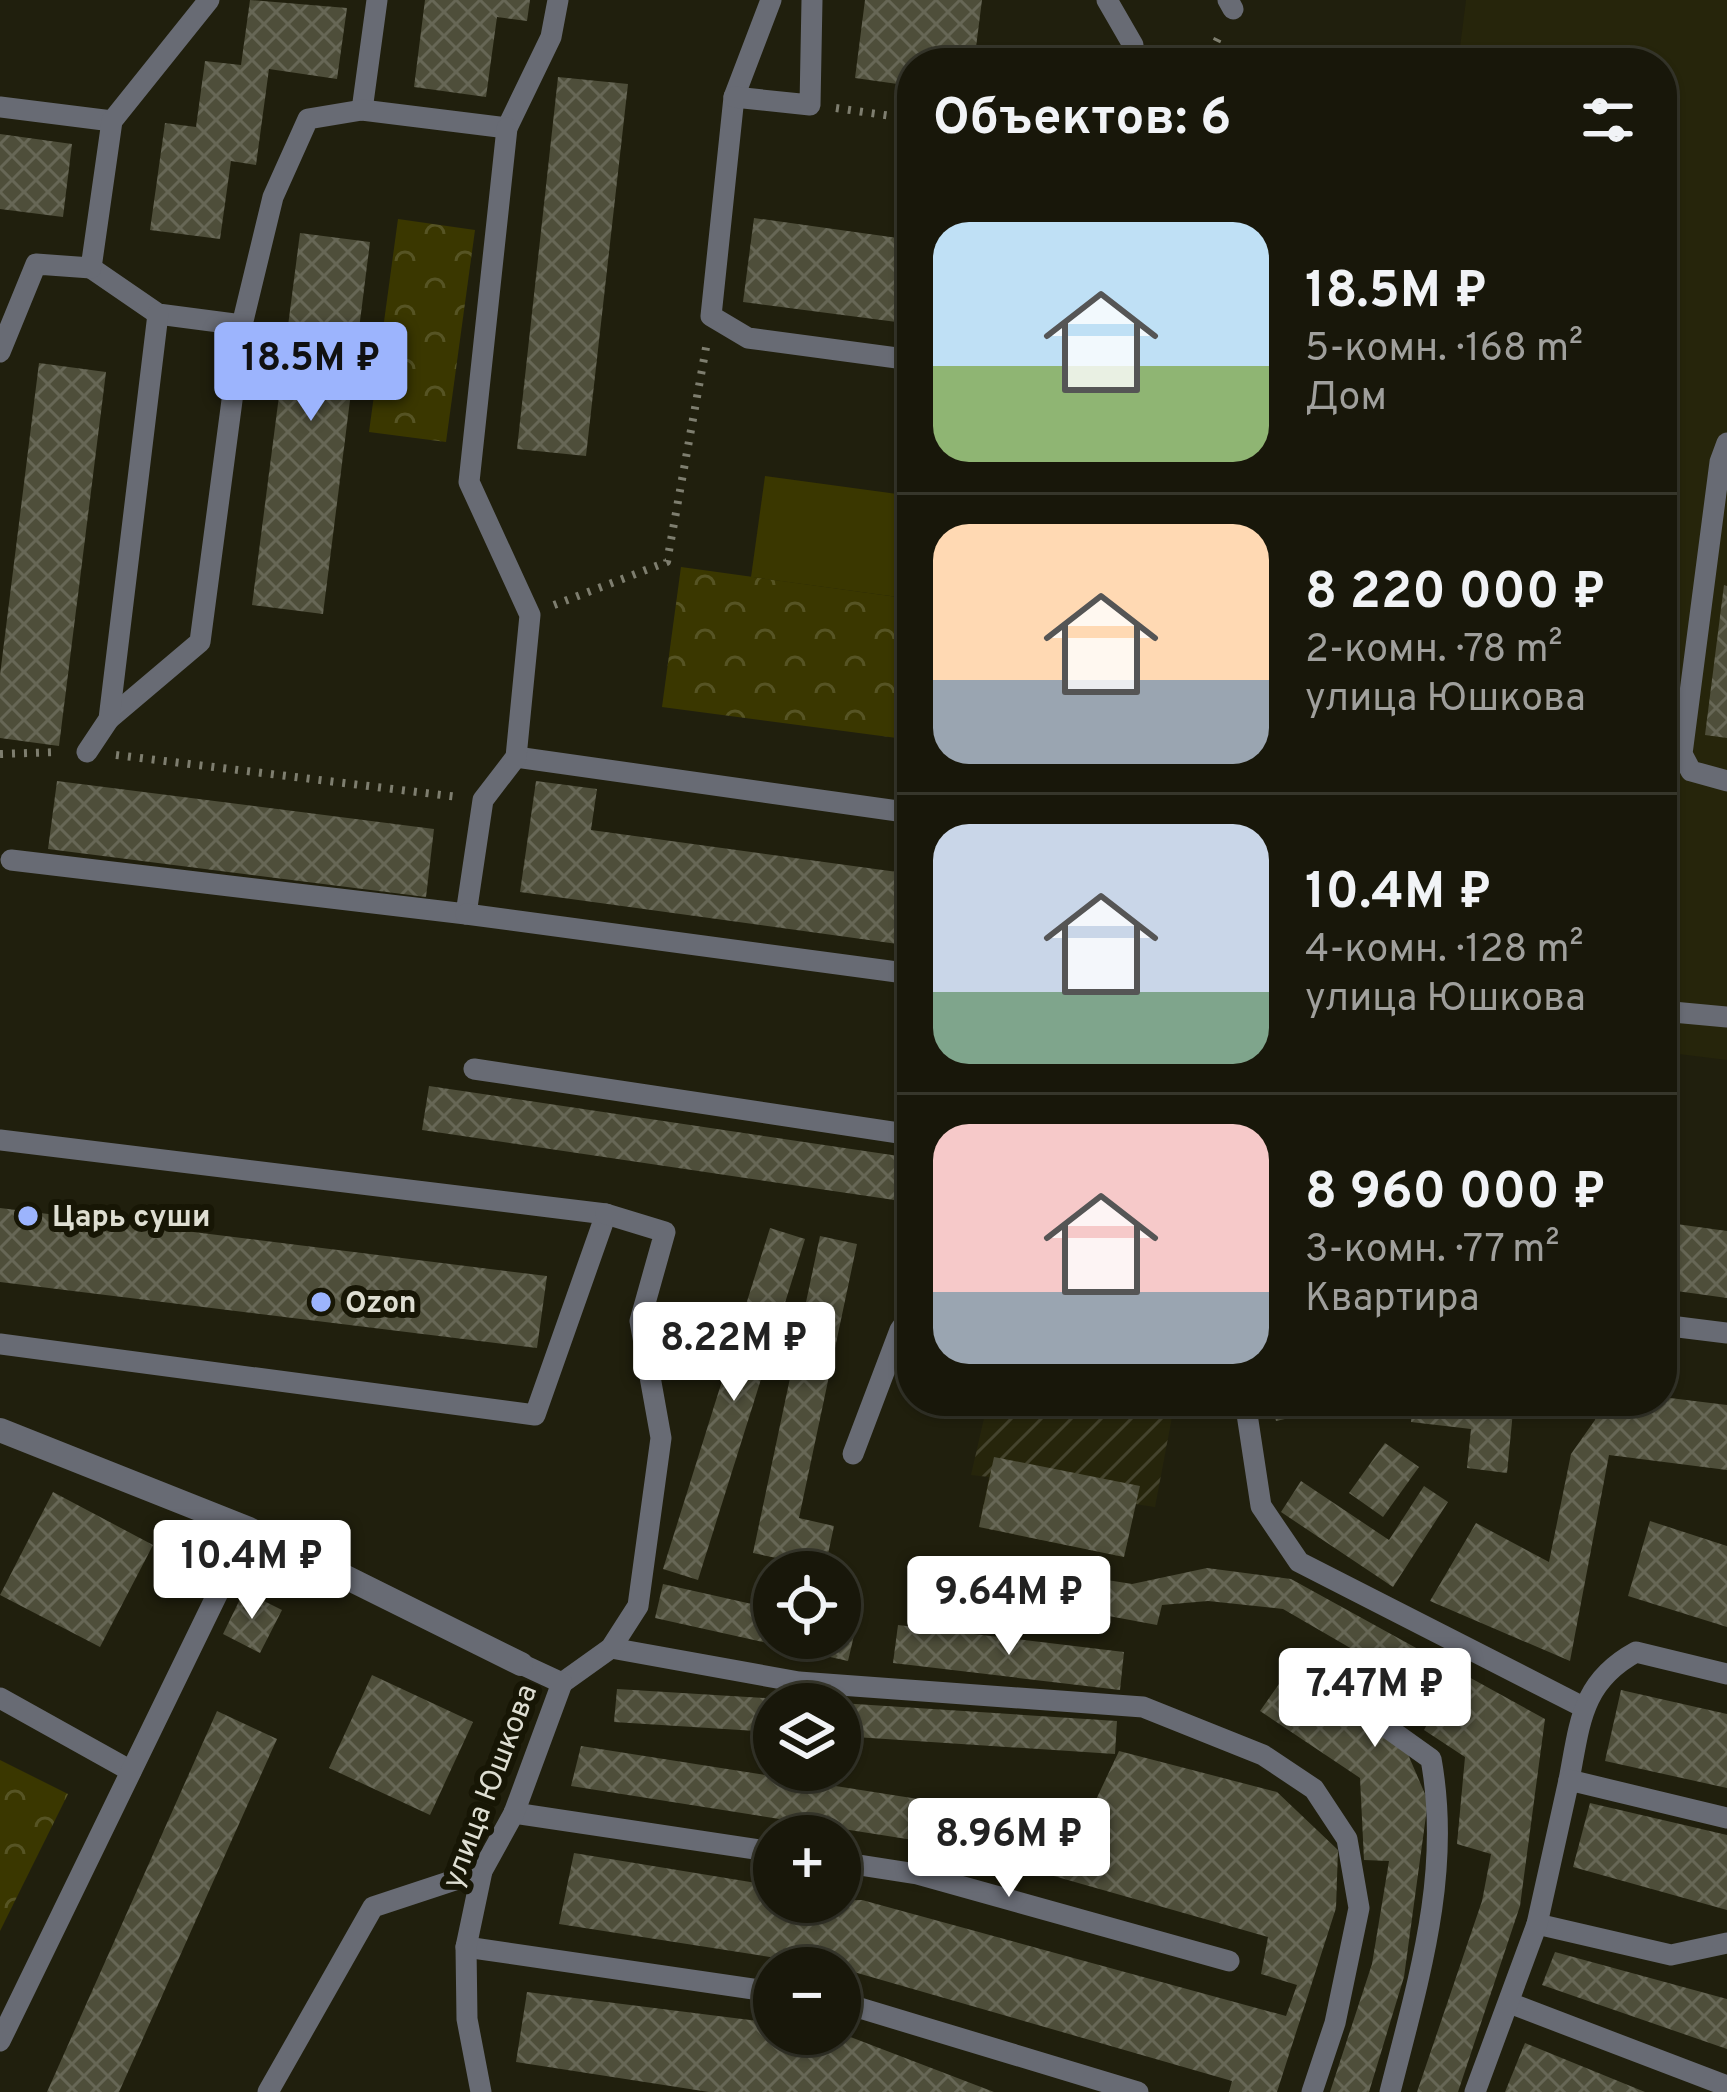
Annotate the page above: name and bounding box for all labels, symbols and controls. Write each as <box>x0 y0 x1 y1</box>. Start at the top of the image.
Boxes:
icon: filters <box>1575 87 1641 153</box>
text: Объектов: 6 <box>933 88 1231 153</box>
text: 18.5M ₽ <box>1305 261 1487 326</box>
icon: home <box>1029 270 1173 414</box>
pin: 18.5M ₽ <box>200 322 422 424</box>
text: 5-комн. · 168 m² <box>1305 326 1583 375</box>
text: 18.5M ₽ <box>241 336 381 385</box>
text: Дом <box>1305 375 1387 424</box>
text: 8 220 000 ₽ <box>1305 562 1606 627</box>
icon: home <box>1029 572 1173 716</box>
text: 2-комн. · 78 m² <box>1305 627 1563 676</box>
text: улица Юшкова <box>1305 676 1586 725</box>
text: 10.4M ₽ <box>1305 862 1492 927</box>
icon: home <box>1029 872 1173 1016</box>
text: 4-комн. · 128 m² <box>1305 927 1584 976</box>
text: улица Юшкова <box>1305 976 1586 1025</box>
text: 8 960 000 ₽ <box>1305 1162 1606 1227</box>
icon: home <box>1029 1172 1173 1316</box>
place label: Царь суши <box>52 1200 210 1237</box>
marker: Царь суши <box>15 1203 41 1229</box>
text: 3-комн. · 77 m² <box>1305 1227 1560 1276</box>
text: Квартира <box>1305 1276 1479 1325</box>
place label: Ozon <box>345 1286 417 1323</box>
marker: Ozon <box>308 1289 334 1315</box>
pin: 8.22M ₽ <box>623 1302 845 1404</box>
text: 8.22M ₽ <box>660 1316 808 1365</box>
pin: 10.4M ₽ <box>141 1520 363 1622</box>
text: 10.4M ₽ <box>181 1534 323 1583</box>
map controls <box>753 1551 861 2055</box>
button: locate <box>753 1551 861 1659</box>
pin: 9.64M ₽ <box>898 1556 1120 1658</box>
text: 9.64M ₽ <box>934 1570 1084 1619</box>
pin: 7.47M ₽ <box>1264 1648 1486 1750</box>
text: 7.47M ₽ <box>1306 1662 1444 1711</box>
street label: улица Юшкова <box>435 1679 547 1894</box>
button: layers <box>753 1683 861 1791</box>
pin: 8.96M ₽ <box>898 1798 1120 1900</box>
text: 8.96M ₽ <box>935 1812 1083 1861</box>
button: + <box>753 1815 861 1923</box>
button: − <box>753 1947 861 2055</box>

